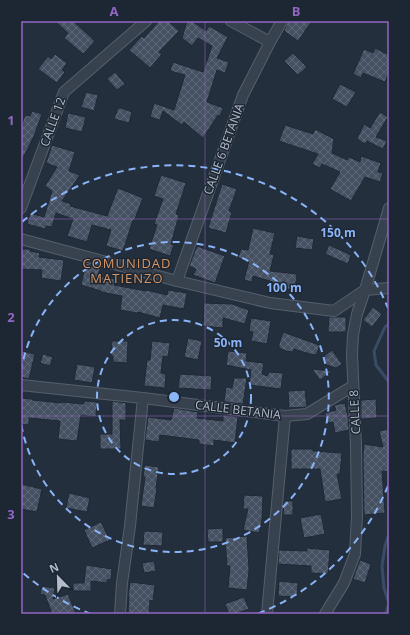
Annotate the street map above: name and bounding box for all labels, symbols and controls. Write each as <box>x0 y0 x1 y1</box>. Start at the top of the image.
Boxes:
text: A <box>110 2 119 20</box>
text: B <box>292 2 301 20</box>
street label: CALLE 12 <box>36 95 69 149</box>
street label: CALLE 6 BETANIA <box>199 100 248 197</box>
text: 1 <box>7 111 15 129</box>
text: 150 m <box>320 224 356 241</box>
district label: COMUNIDAD MATIENZO <box>83 254 171 287</box>
text: 100 m <box>266 279 302 296</box>
text: 2 <box>7 308 15 326</box>
text: 50 m <box>214 334 242 351</box>
street label: CALLE 8 <box>345 389 364 435</box>
centre of rings <box>167 390 181 404</box>
street label: CALLE BETANIA <box>194 396 282 423</box>
text: 3 <box>7 505 15 523</box>
north arrow <box>38 557 78 597</box>
text: N <box>47 559 61 576</box>

